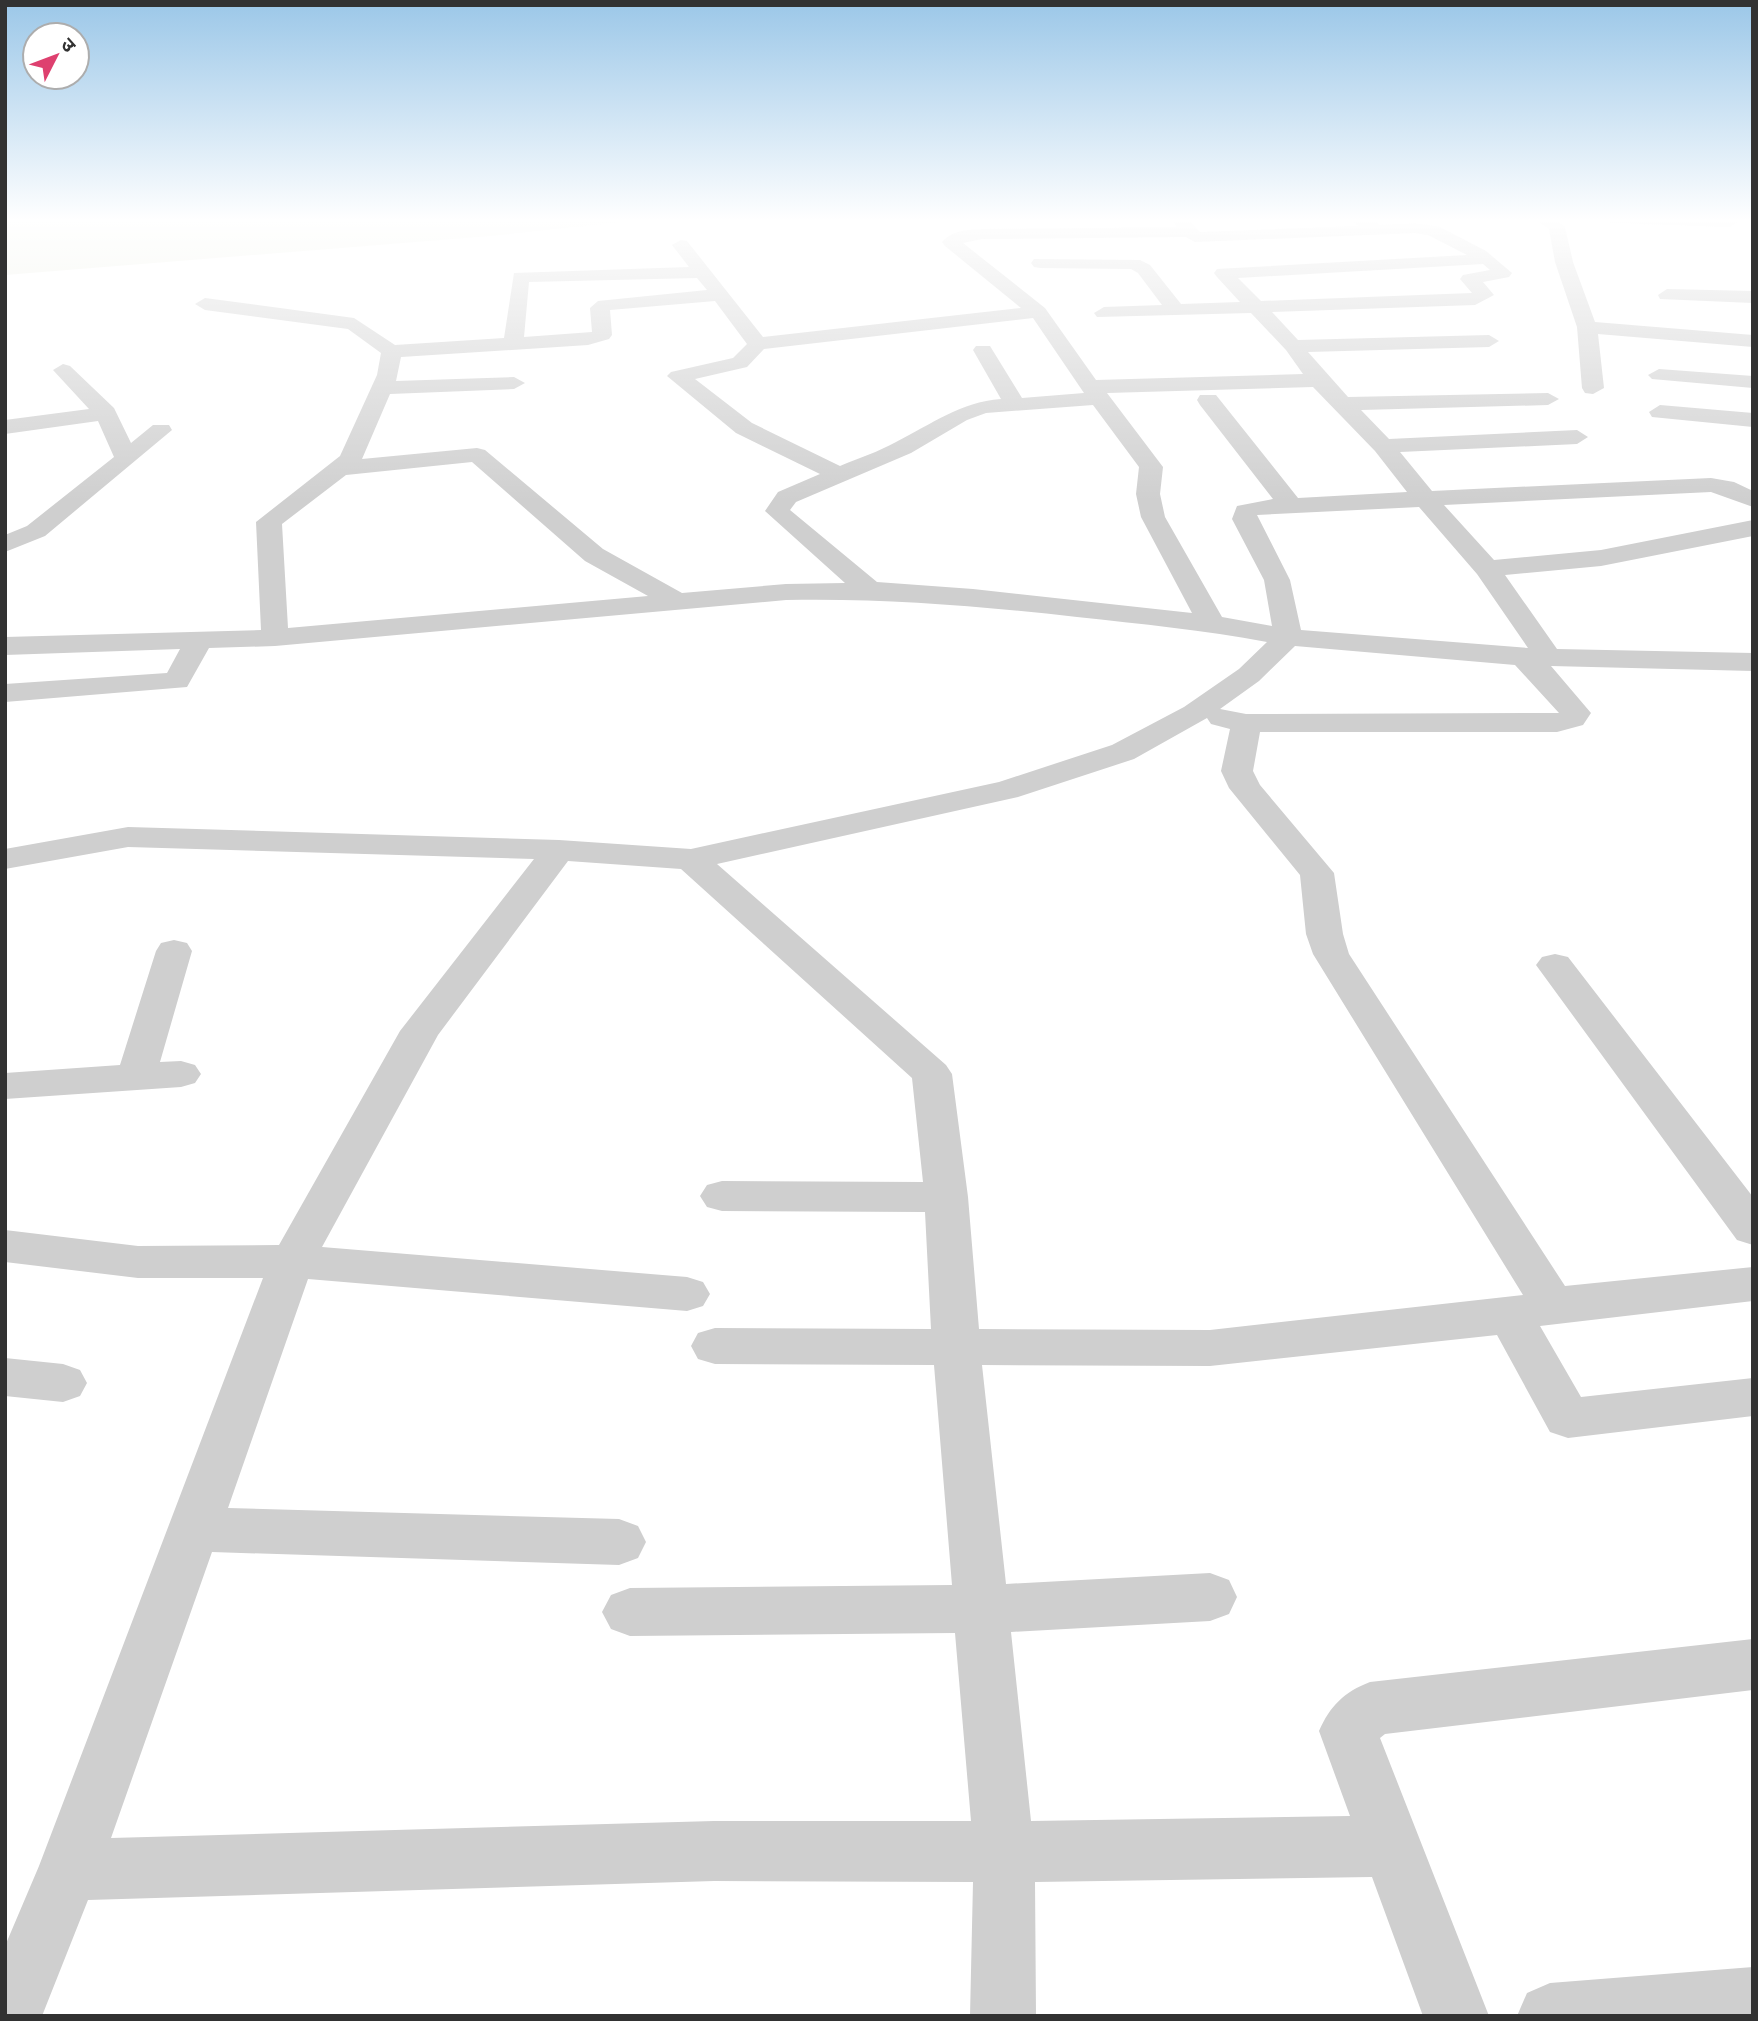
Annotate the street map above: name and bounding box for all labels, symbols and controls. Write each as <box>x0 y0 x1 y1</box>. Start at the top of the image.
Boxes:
north arrow <box>21 21 91 91</box>
text: उ <box>55 32 82 58</box>

